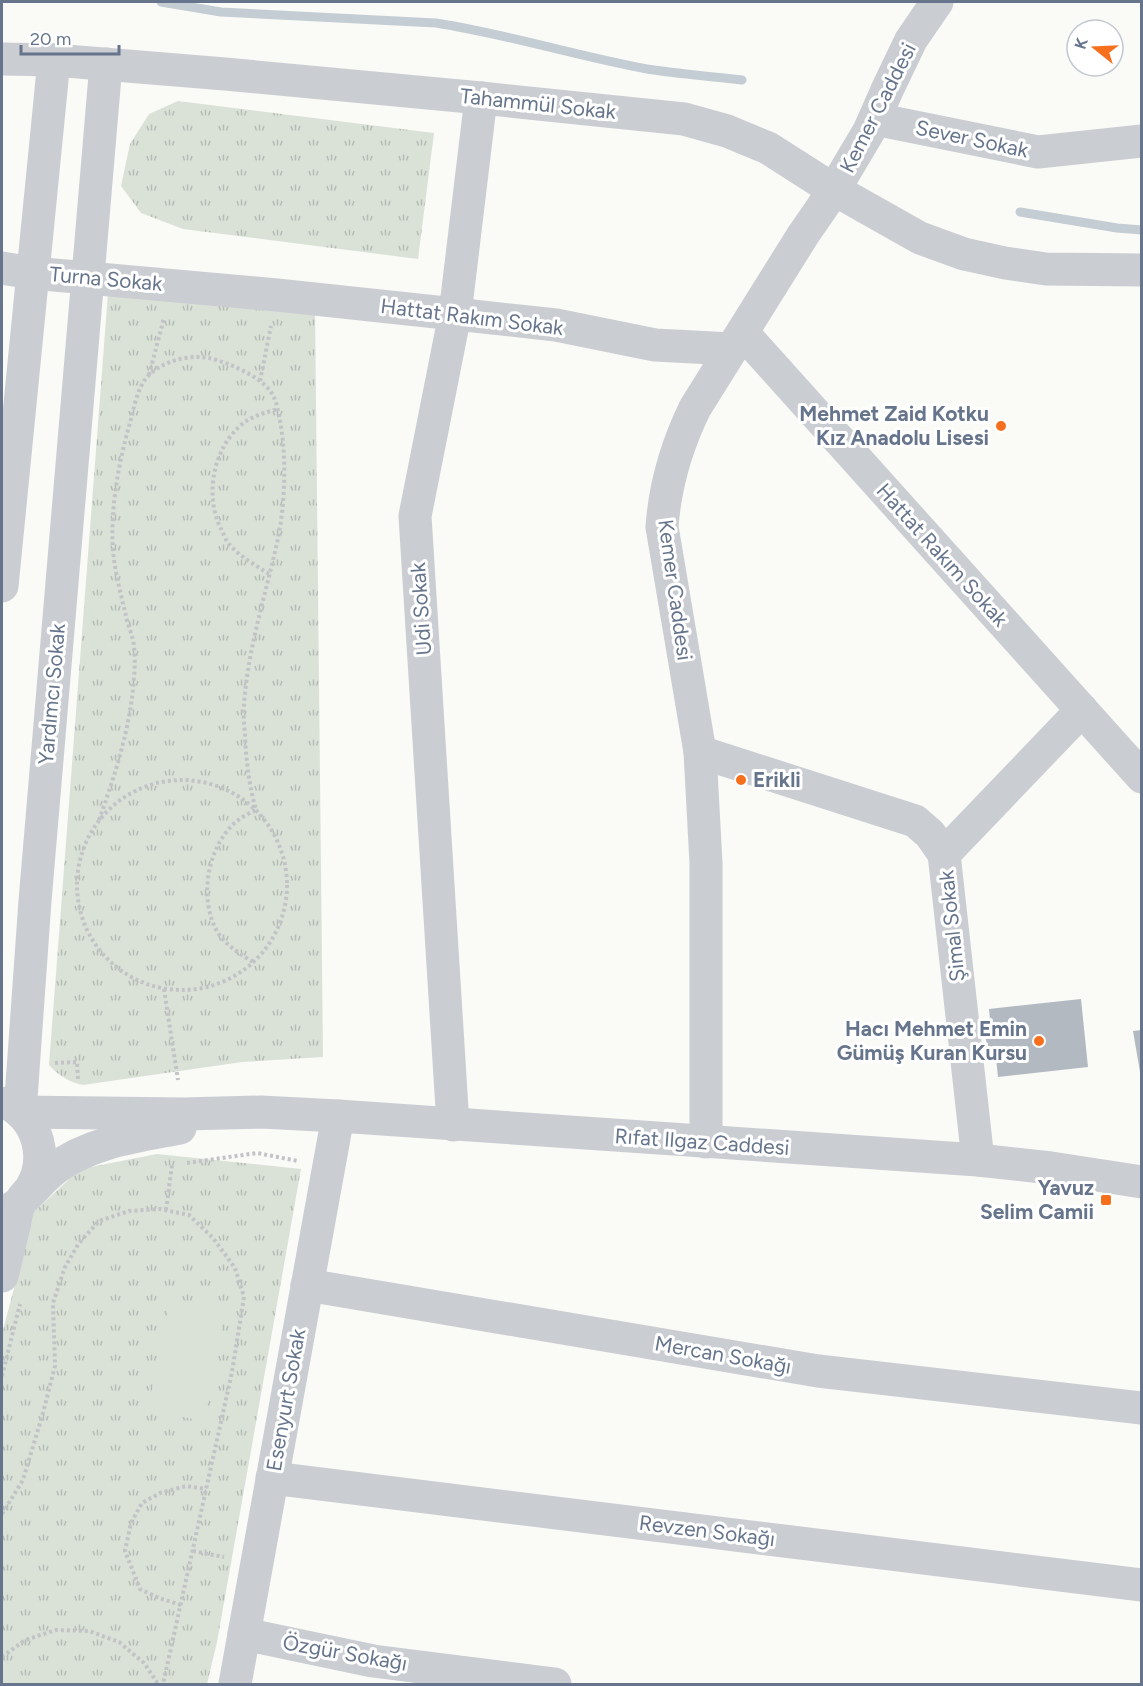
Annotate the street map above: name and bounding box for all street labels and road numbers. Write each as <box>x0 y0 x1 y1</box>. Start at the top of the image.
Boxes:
street label: Kemer Caddesi <box>834 39 921 177</box>
street label: Tahammül Sokak <box>459 83 618 124</box>
street label: Sever Sokak <box>914 114 1031 163</box>
street label: Turna Sokak <box>49 261 164 296</box>
street label: Hattat Rakım Sokak <box>379 293 566 340</box>
street label: Hattat Rakım Sokak <box>872 478 1014 632</box>
street label: Kemer Caddesi <box>653 518 698 662</box>
street label: Udi Sokak <box>405 561 436 656</box>
street label: Yardımcı Sokak <box>33 622 70 766</box>
street label: Şimal Sokak <box>933 868 970 983</box>
street label: Rıfat Ilgaz Caddesi <box>614 1123 790 1160</box>
street label: Esenyurt Sokak <box>261 1326 310 1473</box>
street label: Mercan Sokağı <box>653 1330 793 1379</box>
street label: Revzen Sokağı <box>638 1510 777 1551</box>
street label: Özgür Sokağı <box>281 1629 409 1676</box>

